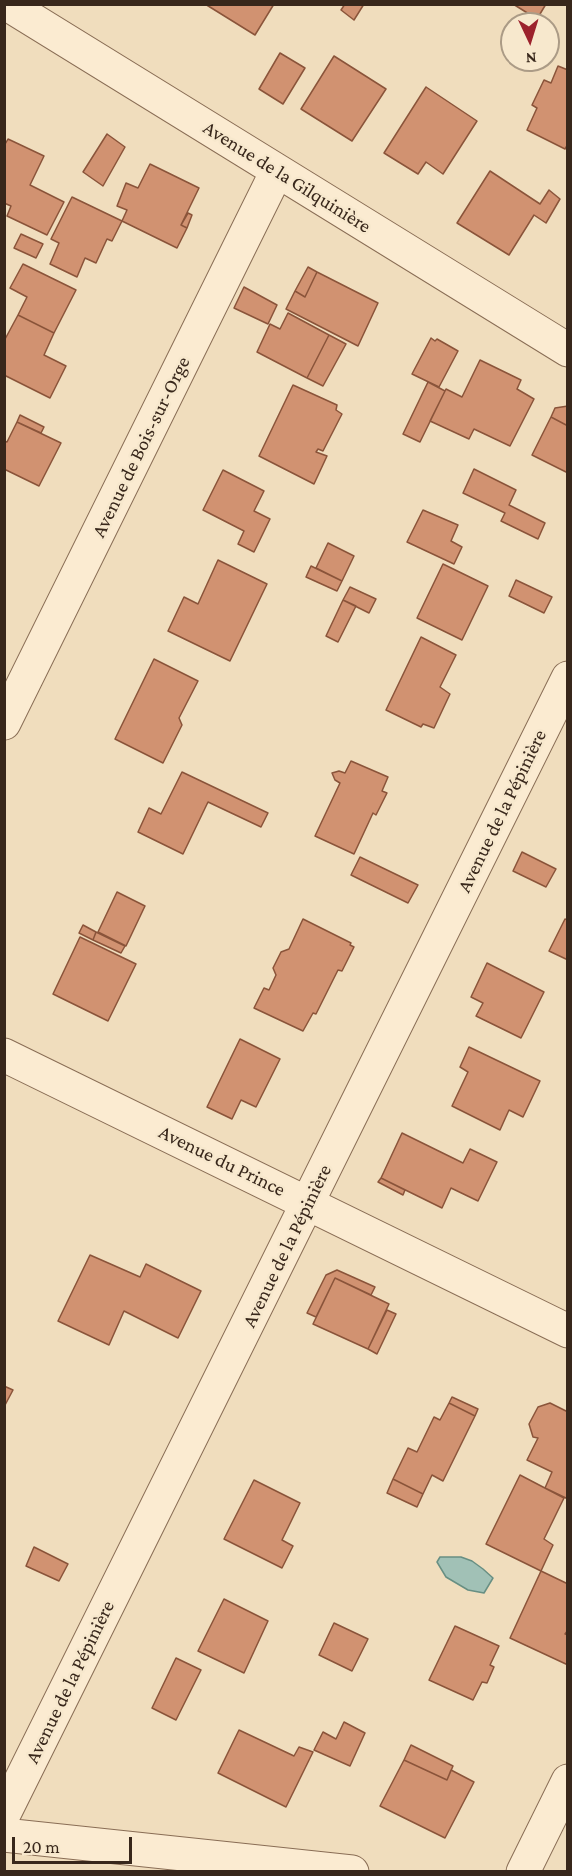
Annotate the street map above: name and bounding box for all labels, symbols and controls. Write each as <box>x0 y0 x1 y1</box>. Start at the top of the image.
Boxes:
north arrow <box>500 12 560 72</box>
text: N <box>525 50 537 67</box>
street label: Avenue de la Gilquinière <box>199 116 375 238</box>
street label: Avenue de Bois-sur-Orge <box>87 353 195 541</box>
street label: Avenue de la Pépinière <box>452 726 552 896</box>
street label: Avenue du Prince <box>155 1120 289 1202</box>
street label: Avenue de la Pépinière <box>237 1161 337 1331</box>
street label: Avenue de la Pépinière <box>20 1597 120 1767</box>
scale bar <box>15 1825 135 1863</box>
text: 20 m <box>23 1837 60 1857</box>

